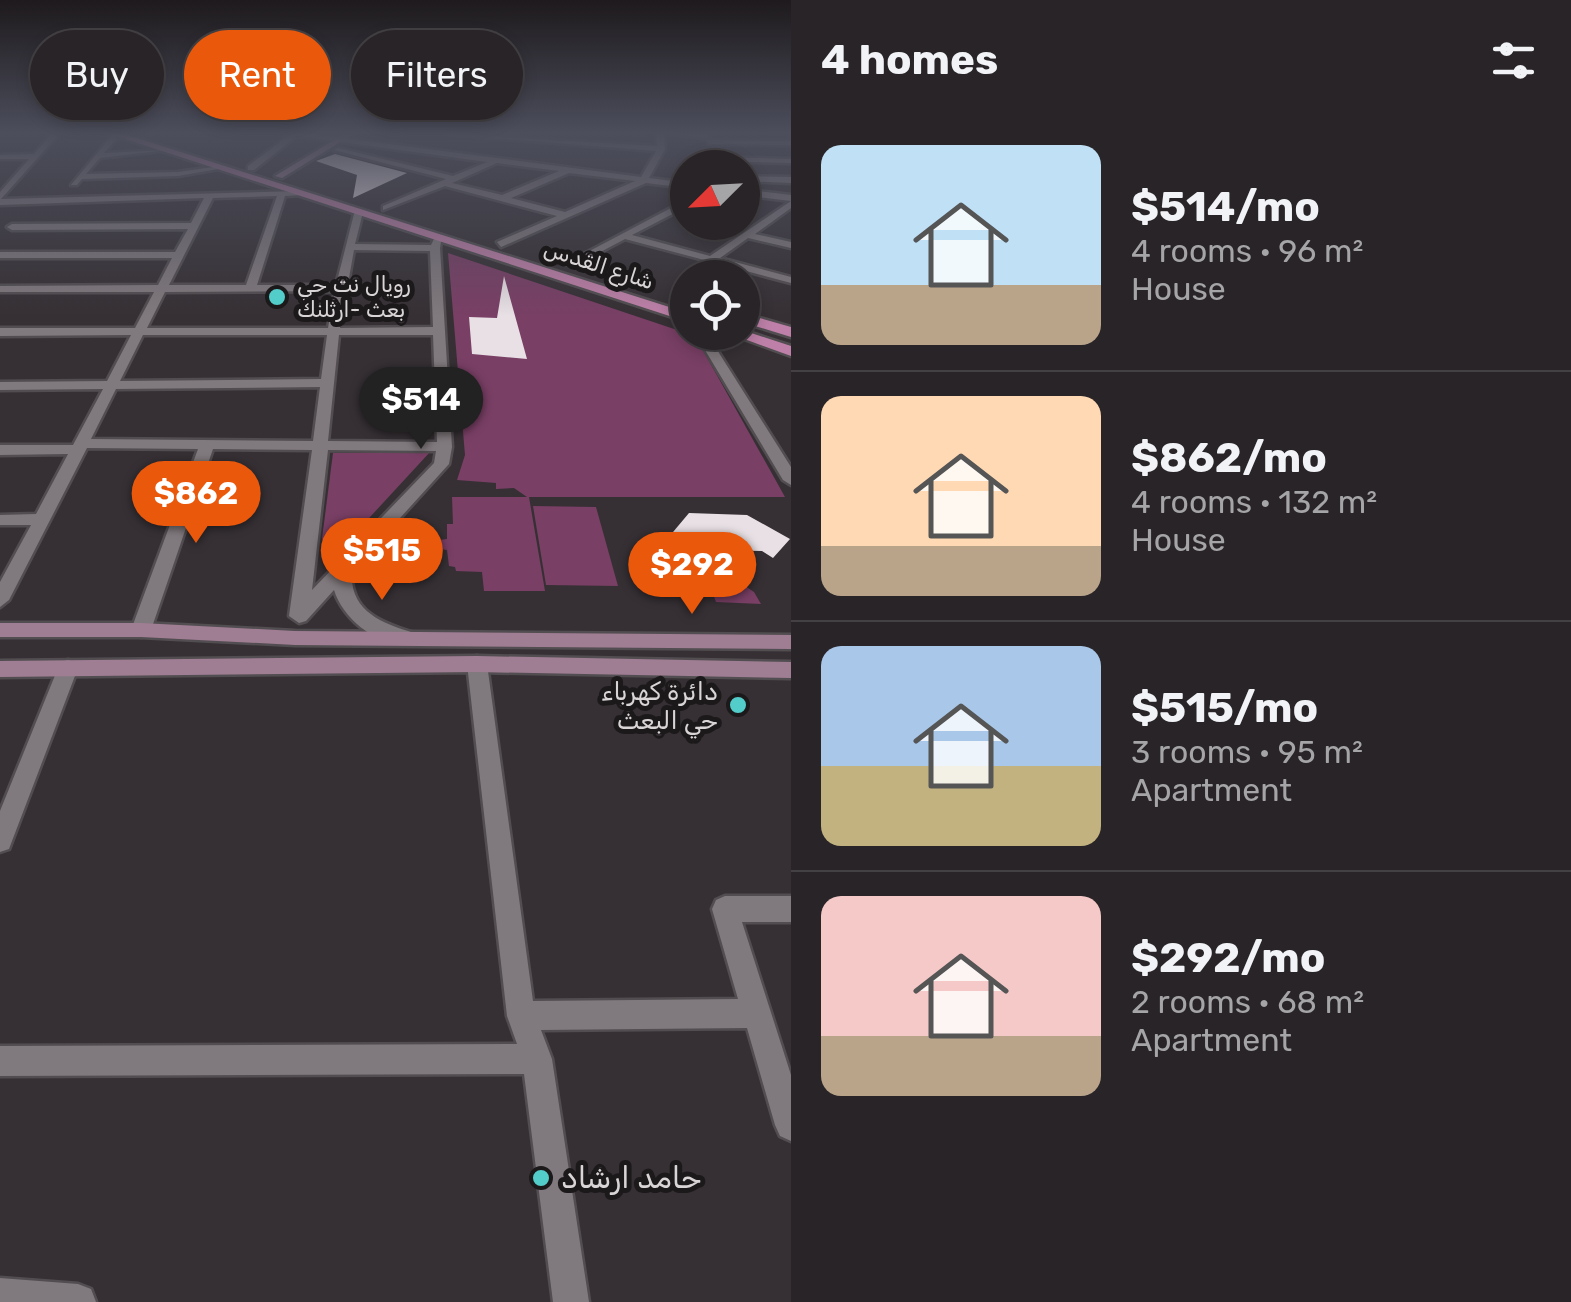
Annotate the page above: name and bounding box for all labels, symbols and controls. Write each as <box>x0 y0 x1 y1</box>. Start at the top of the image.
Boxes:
chip: Buy <box>30 30 164 120</box>
chip: Rent <box>184 30 331 120</box>
chip: Filters <box>351 30 523 120</box>
icon: filters <box>1486 33 1541 88</box>
text: 4 homes <box>821 35 998 85</box>
north arrow <box>670 150 760 240</box>
map controls <box>670 150 760 350</box>
text: $514/mo <box>1131 182 1320 232</box>
icon: home <box>901 185 1021 305</box>
text: 4 rooms · 96 m² <box>1131 232 1363 270</box>
street label: شارع القدس <box>540 235 657 297</box>
button: locate <box>670 260 760 350</box>
text: House <box>1131 270 1226 308</box>
place label: رويال نت حي بعث -ارثلنك <box>297 271 411 323</box>
marker: رويال نت حي بعث -ارثلنك <box>266 286 288 308</box>
pin: $514 <box>362 367 480 452</box>
text: $514 <box>381 380 461 418</box>
text: $862/mo <box>1131 433 1327 483</box>
icon: home <box>901 436 1021 556</box>
pin: $862 <box>137 461 255 546</box>
text: $862 <box>154 474 238 512</box>
text: 4 rooms · 132 m² <box>1131 483 1377 521</box>
pin: $515 <box>323 518 441 603</box>
text: House <box>1131 521 1226 559</box>
text: $515 <box>343 531 421 569</box>
pin: $292 <box>633 532 751 617</box>
text: $292 <box>650 545 734 583</box>
place label: دائرة كهرباء حي البعث <box>601 677 718 739</box>
text: $515/mo <box>1131 683 1318 733</box>
icon: home <box>901 686 1021 806</box>
marker: دائرة كهرباء حي البعث <box>727 694 749 716</box>
text: 3 rooms · 95 m² <box>1131 733 1363 771</box>
text: Apartment <box>1131 771 1292 809</box>
text: $292/mo <box>1131 933 1325 983</box>
icon: home <box>901 936 1021 1056</box>
text: 2 rooms · 68 m² <box>1131 983 1364 1021</box>
text: Apartment <box>1131 1021 1292 1059</box>
place label: حامد ارشاد <box>561 1160 702 1196</box>
marker: حامد ارشاد <box>530 1167 552 1189</box>

